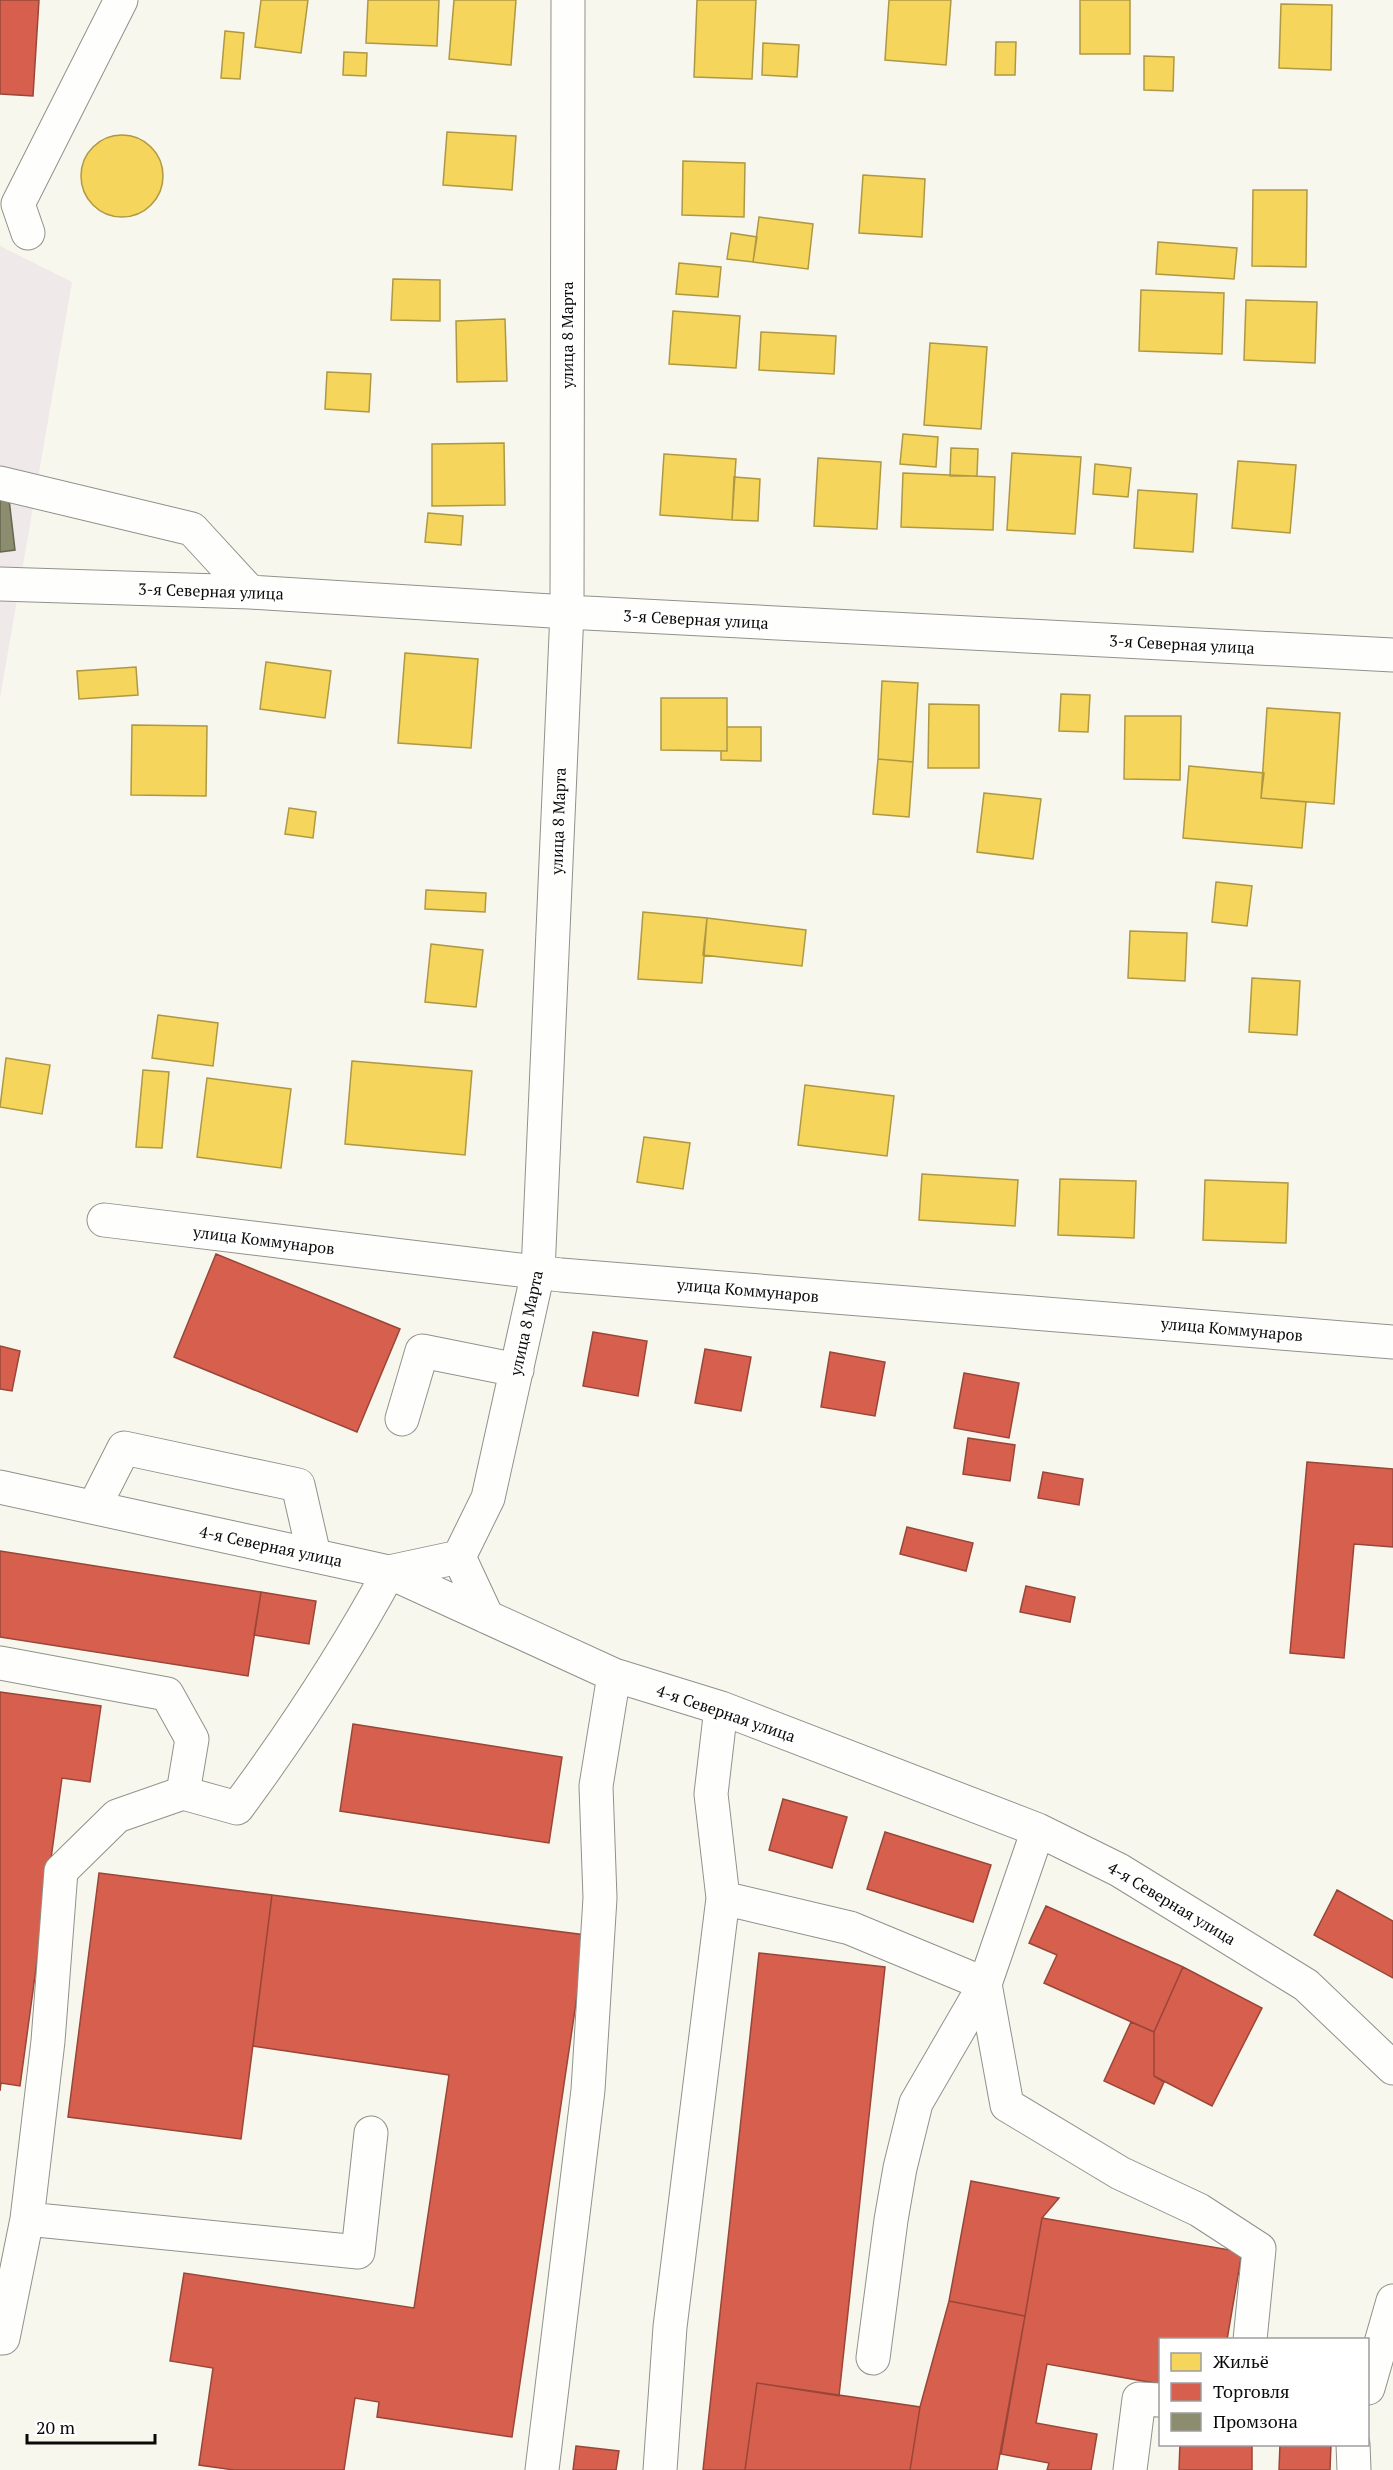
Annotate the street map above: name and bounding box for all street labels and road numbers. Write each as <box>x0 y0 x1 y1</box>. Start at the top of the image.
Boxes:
street label: улица 8 Марта <box>556 281 578 390</box>
street label: 3-я Северная улица <box>138 577 284 605</box>
street label: 3-я Северная улица <box>623 604 769 634</box>
street label: 3-я Северная улица <box>1109 629 1255 659</box>
street label: улица 8 Марта <box>545 767 571 876</box>
street label: улица Коммунаров <box>191 1220 336 1260</box>
street label: улица 8 Марта <box>504 1268 548 1379</box>
street label: улица Коммунаров <box>675 1273 820 1307</box>
street label: улица Коммунаров <box>1159 1312 1304 1346</box>
street label: 4-я Северная улица <box>198 1520 344 1572</box>
street label: 4-я Северная улица <box>654 1679 798 1747</box>
street label: 4-я Северная улица <box>1104 1856 1240 1950</box>

